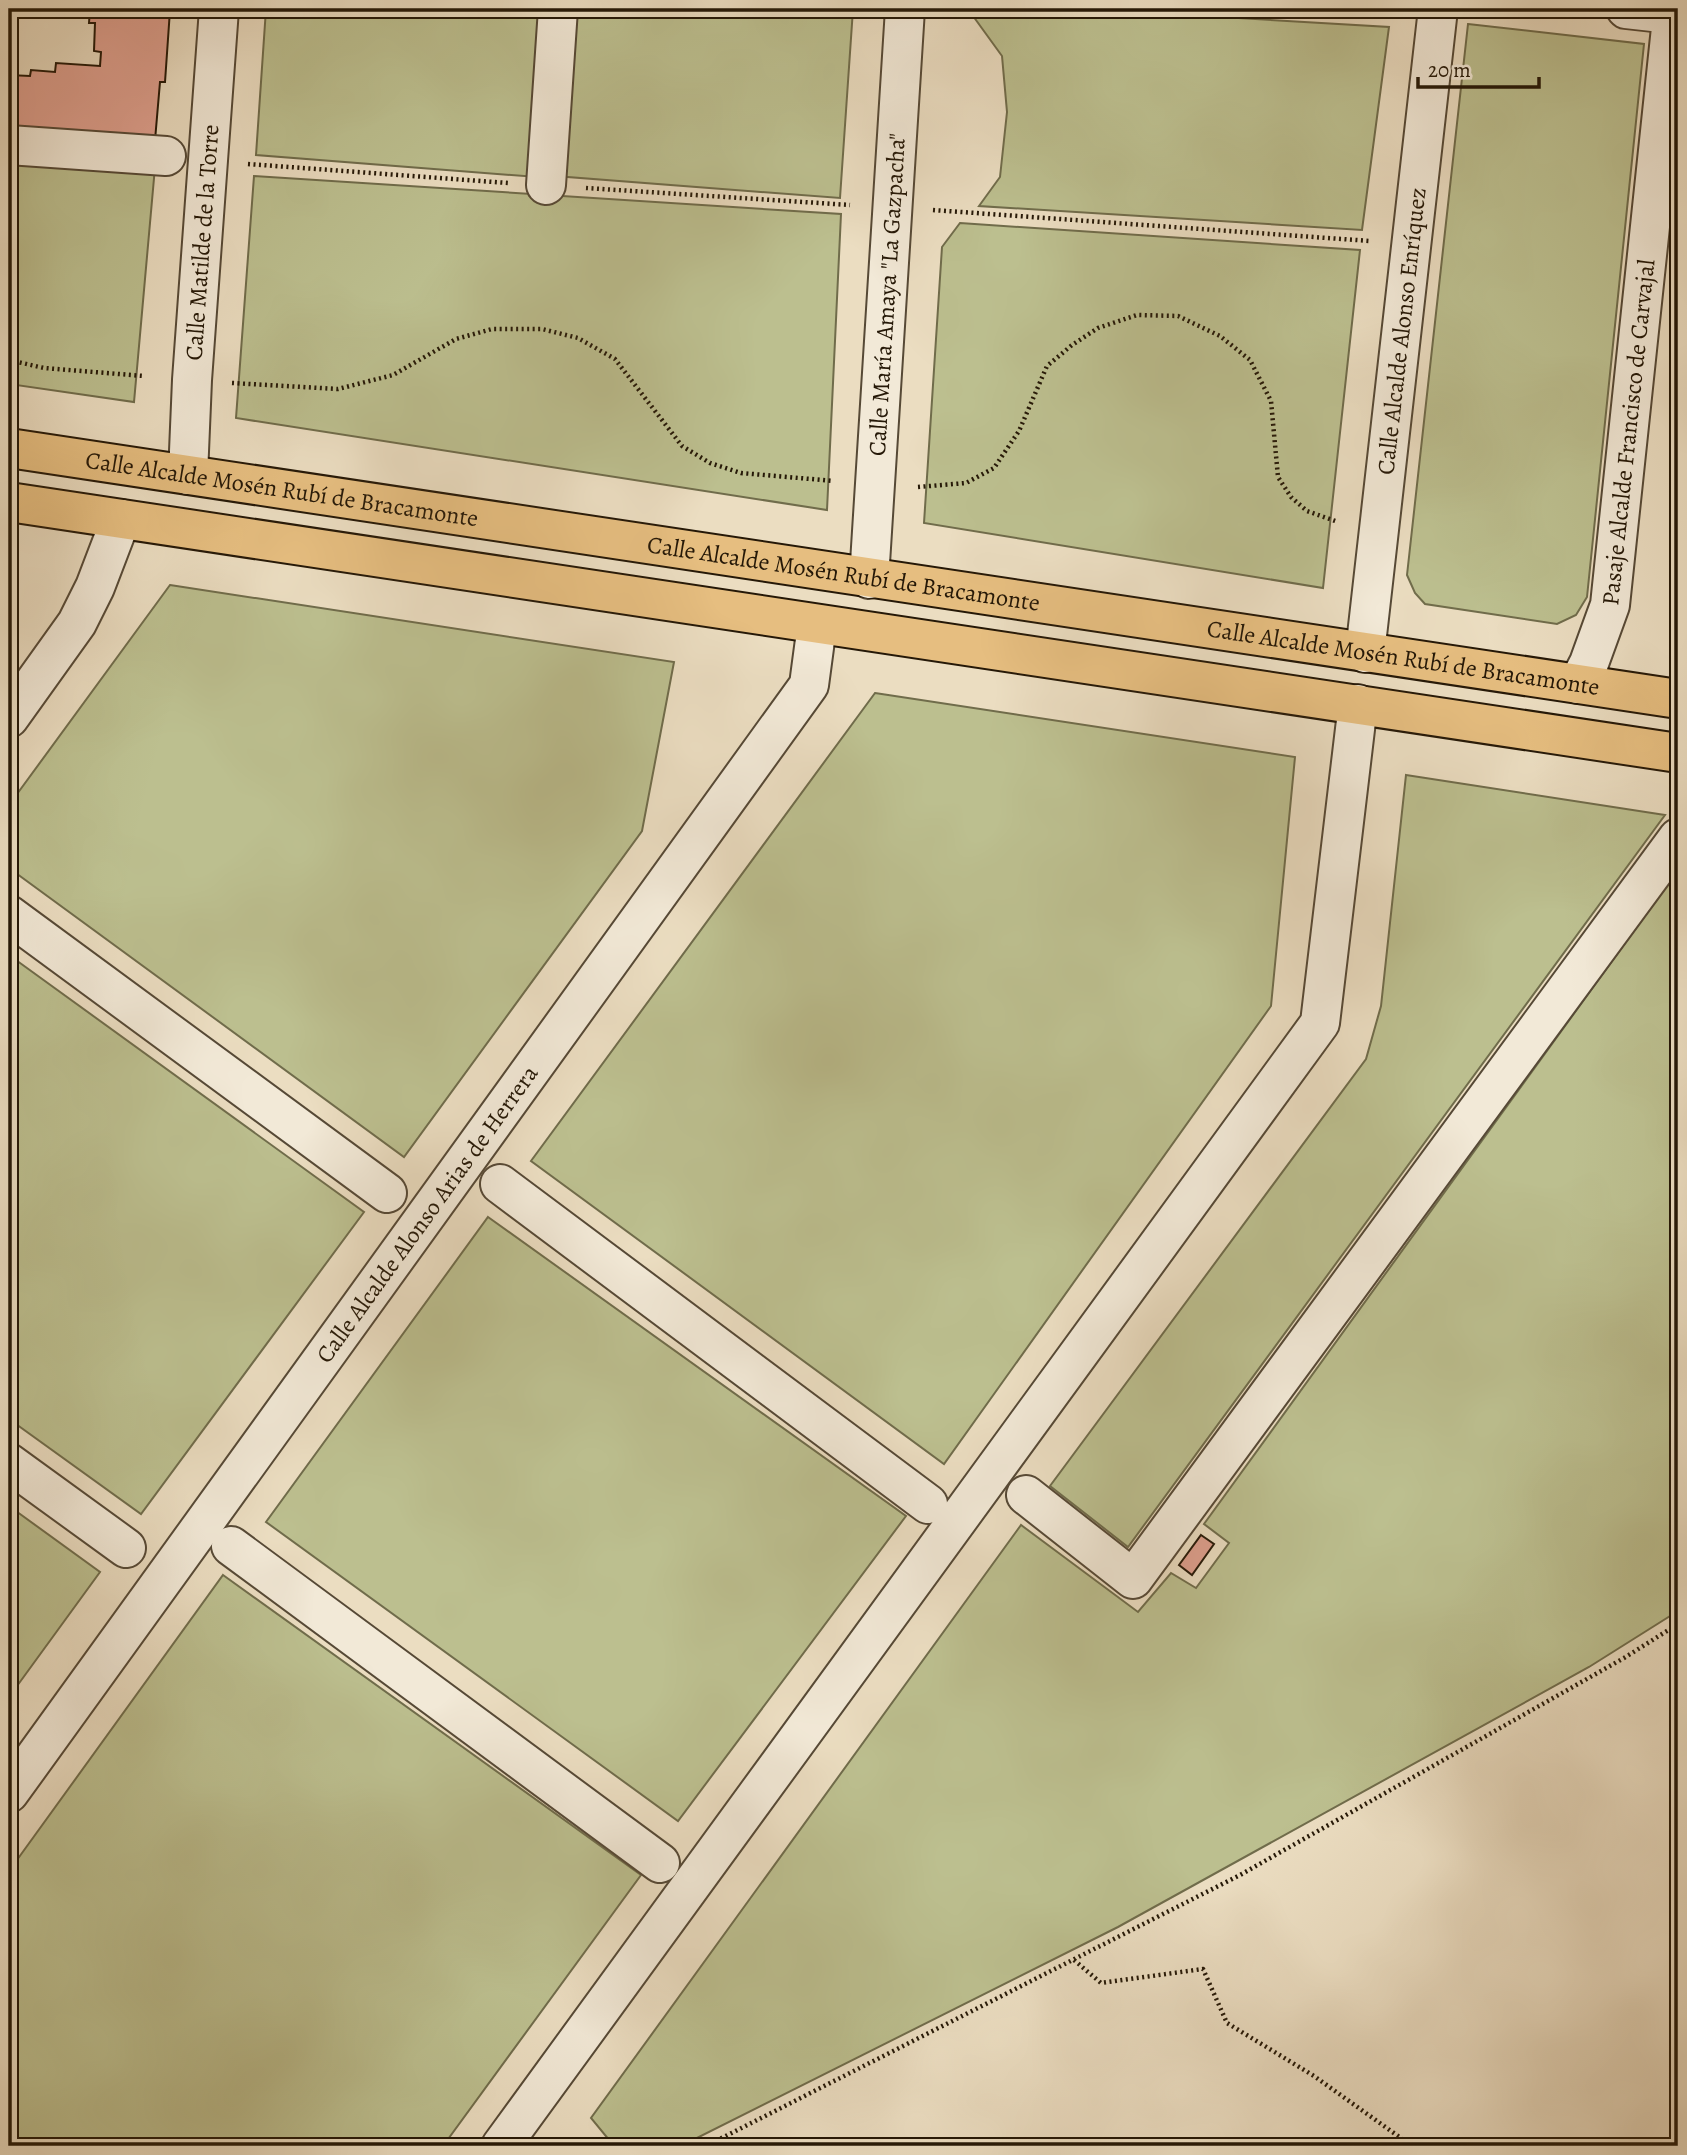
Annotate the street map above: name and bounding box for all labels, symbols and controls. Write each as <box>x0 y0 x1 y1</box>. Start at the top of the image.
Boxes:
scale bar <box>1418 46 1538 90</box>
text: 20 m <box>1428 56 1471 84</box>
street label: Calle Matilde de la Torre <box>177 123 227 362</box>
street label: Calle María Amaya "La Gazpacha" <box>861 132 913 457</box>
street label: Calle Alcalde Alonso Enríquez <box>1369 186 1434 476</box>
street label: Pasaje Alcalde Francisco de Carvajal <box>1594 257 1662 607</box>
street label: Calle Alcalde Mosén Rubí de Bracamonte <box>83 444 480 534</box>
street label: Calle Alcalde Mosén Rubí de Bracamonte <box>645 528 1042 619</box>
street label: Calle Alcalde Mosén Rubí de Bracamonte <box>1205 612 1602 703</box>
street label: Calle Alcalde Alonso Arias de Herrera <box>309 1058 546 1369</box>

